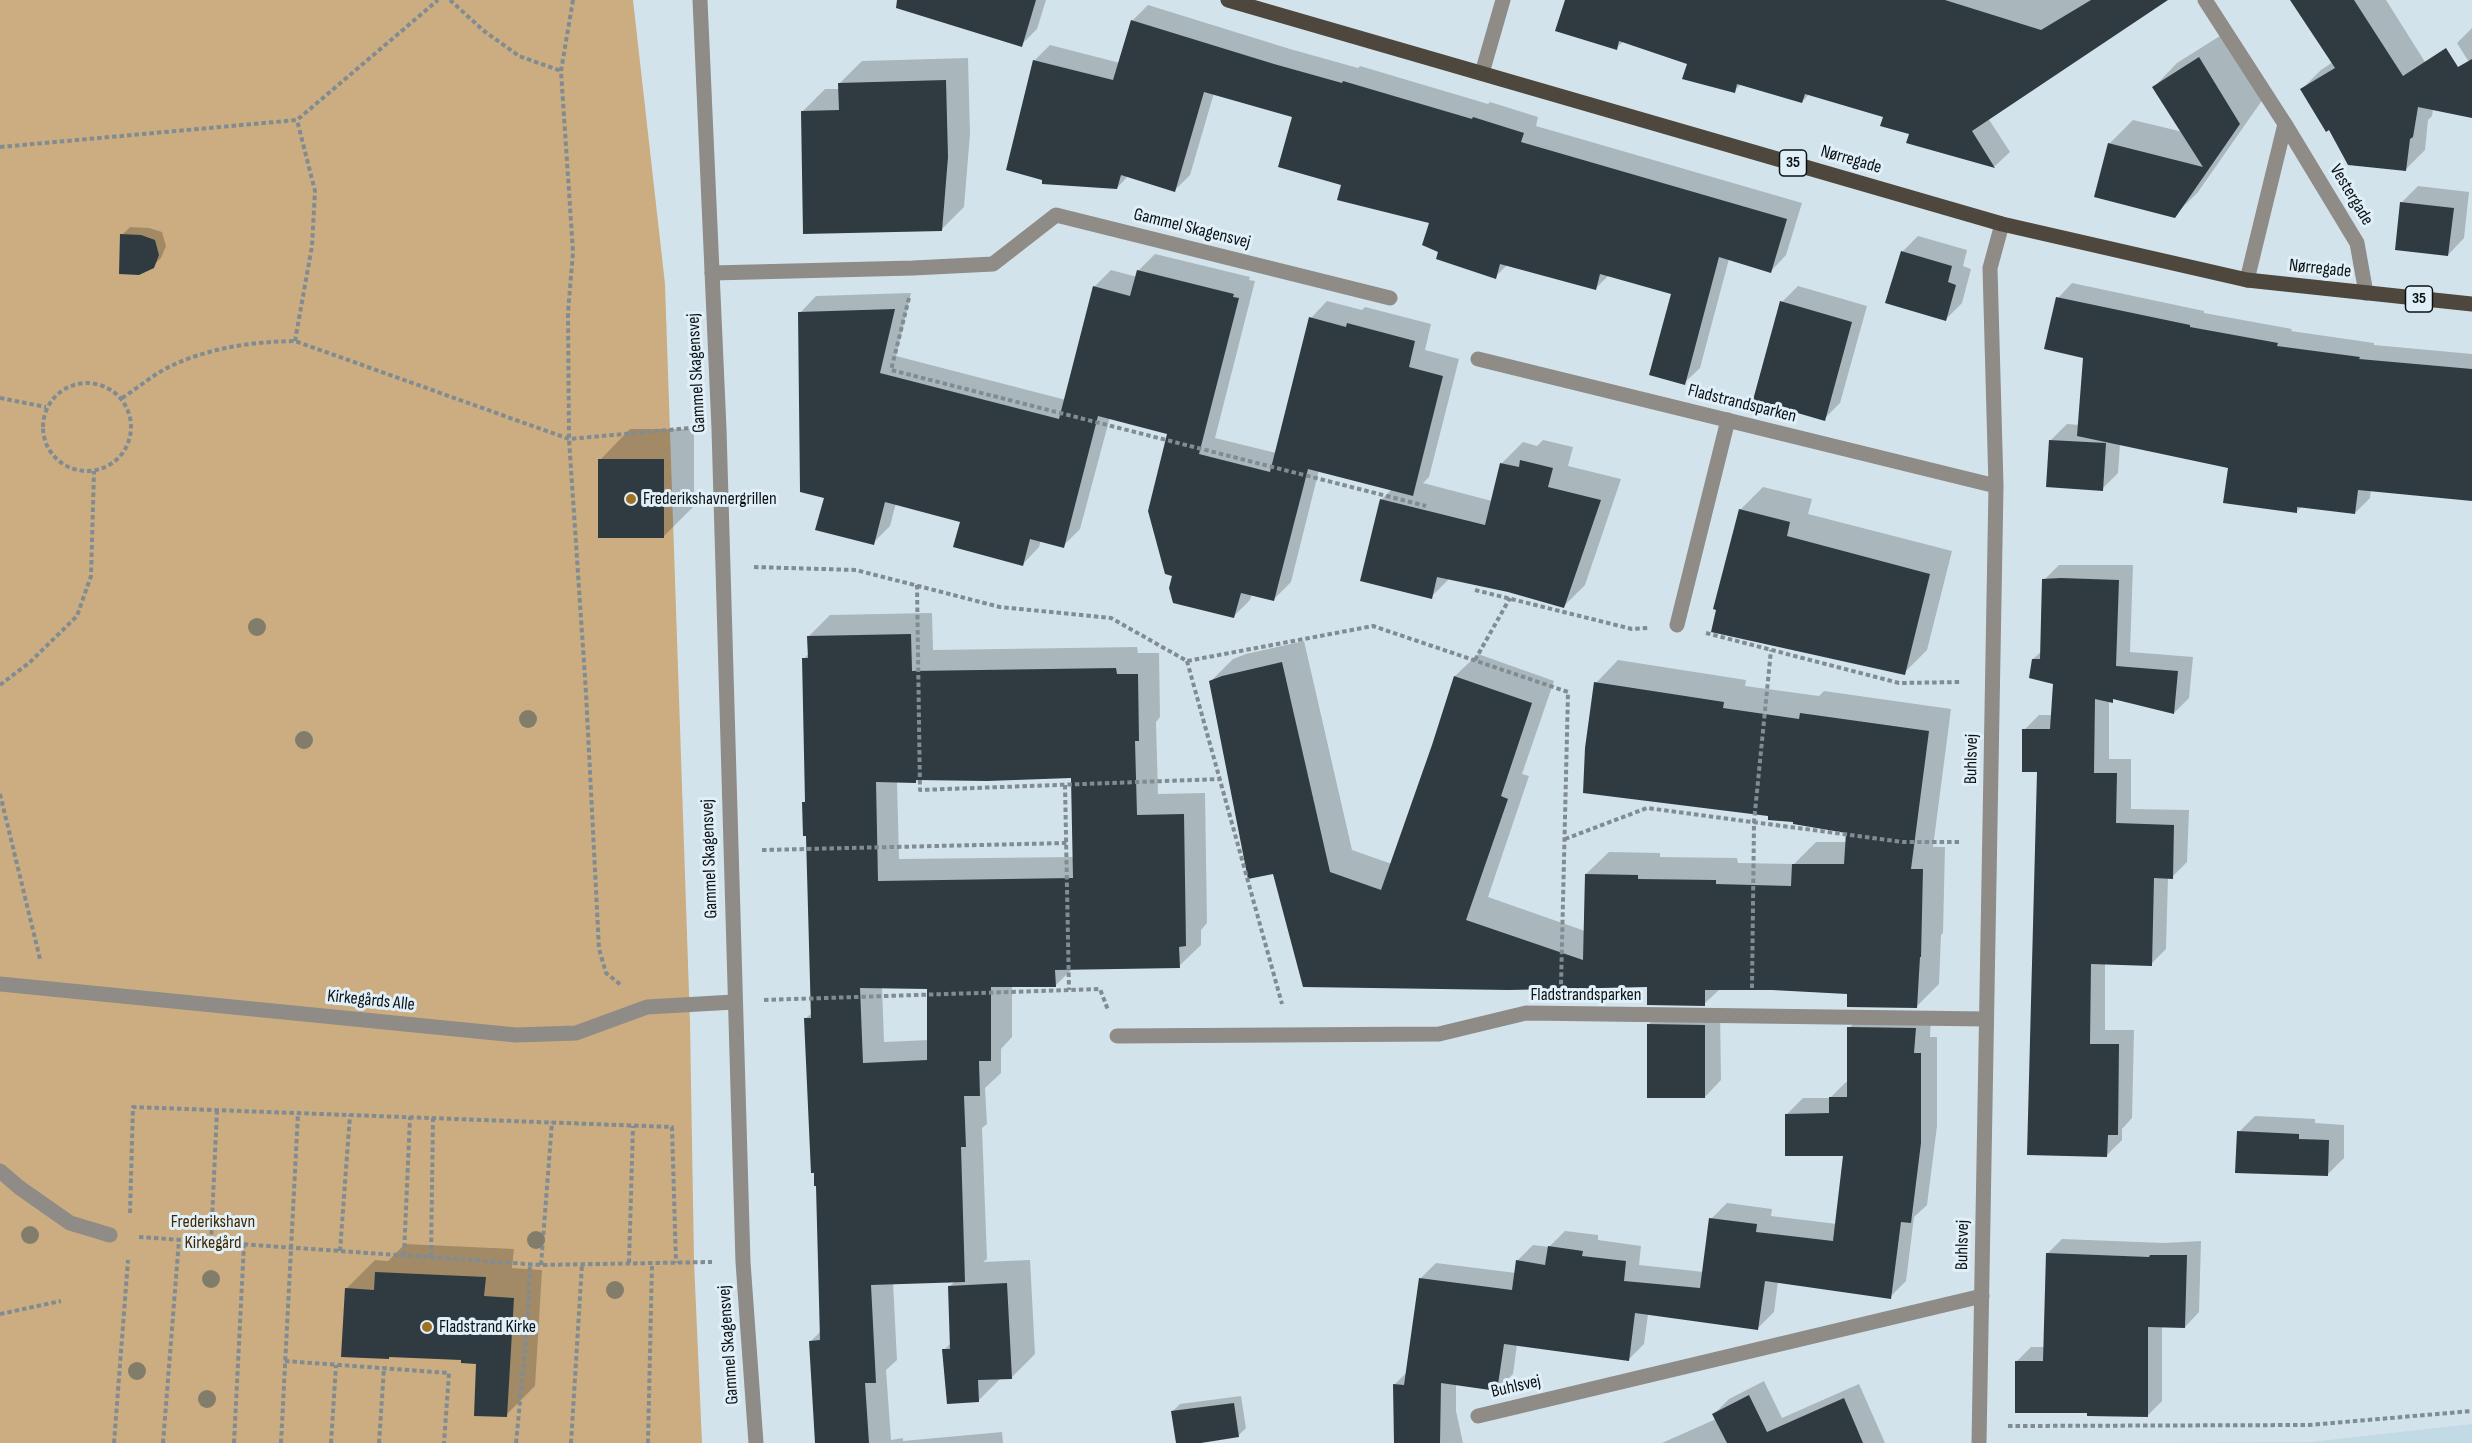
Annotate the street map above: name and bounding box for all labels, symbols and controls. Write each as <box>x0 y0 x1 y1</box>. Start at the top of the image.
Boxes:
street label: Nørregade <box>1818 141 1884 179</box>
road number: 35 <box>1780 150 1806 176</box>
street label: Vestergade <box>2324 161 2378 229</box>
street label: Gammel Skagensvej <box>1131 204 1253 254</box>
street label: Nørregade <box>2288 255 2352 283</box>
road number: 35 <box>2406 286 2432 312</box>
street label: Gammel Skagensvej <box>683 313 711 433</box>
street label: Fladstrandsparken <box>1685 380 1799 428</box>
place label: Frederikshavnergrillen <box>643 488 777 510</box>
marker: Frederikshavnergrillen <box>624 492 638 506</box>
street label: Buhlsvej <box>1961 734 1983 784</box>
street label: Gammel Skagensvej <box>697 799 723 919</box>
street label: Fladstrandsparken <box>1530 984 1642 1006</box>
street label: Kirkegårds Alle <box>326 986 416 1016</box>
park label: Frederikshavn Kirkegård <box>171 1211 255 1254</box>
street label: Buhlsvej <box>1952 1220 1974 1270</box>
street label: Gammel Skagensvej <box>714 1285 744 1405</box>
place label: Fladstrand Kirke <box>439 1316 536 1338</box>
marker: Fladstrand Kirke <box>420 1320 434 1334</box>
street label: Buhlsvej <box>1489 1371 1543 1403</box>

